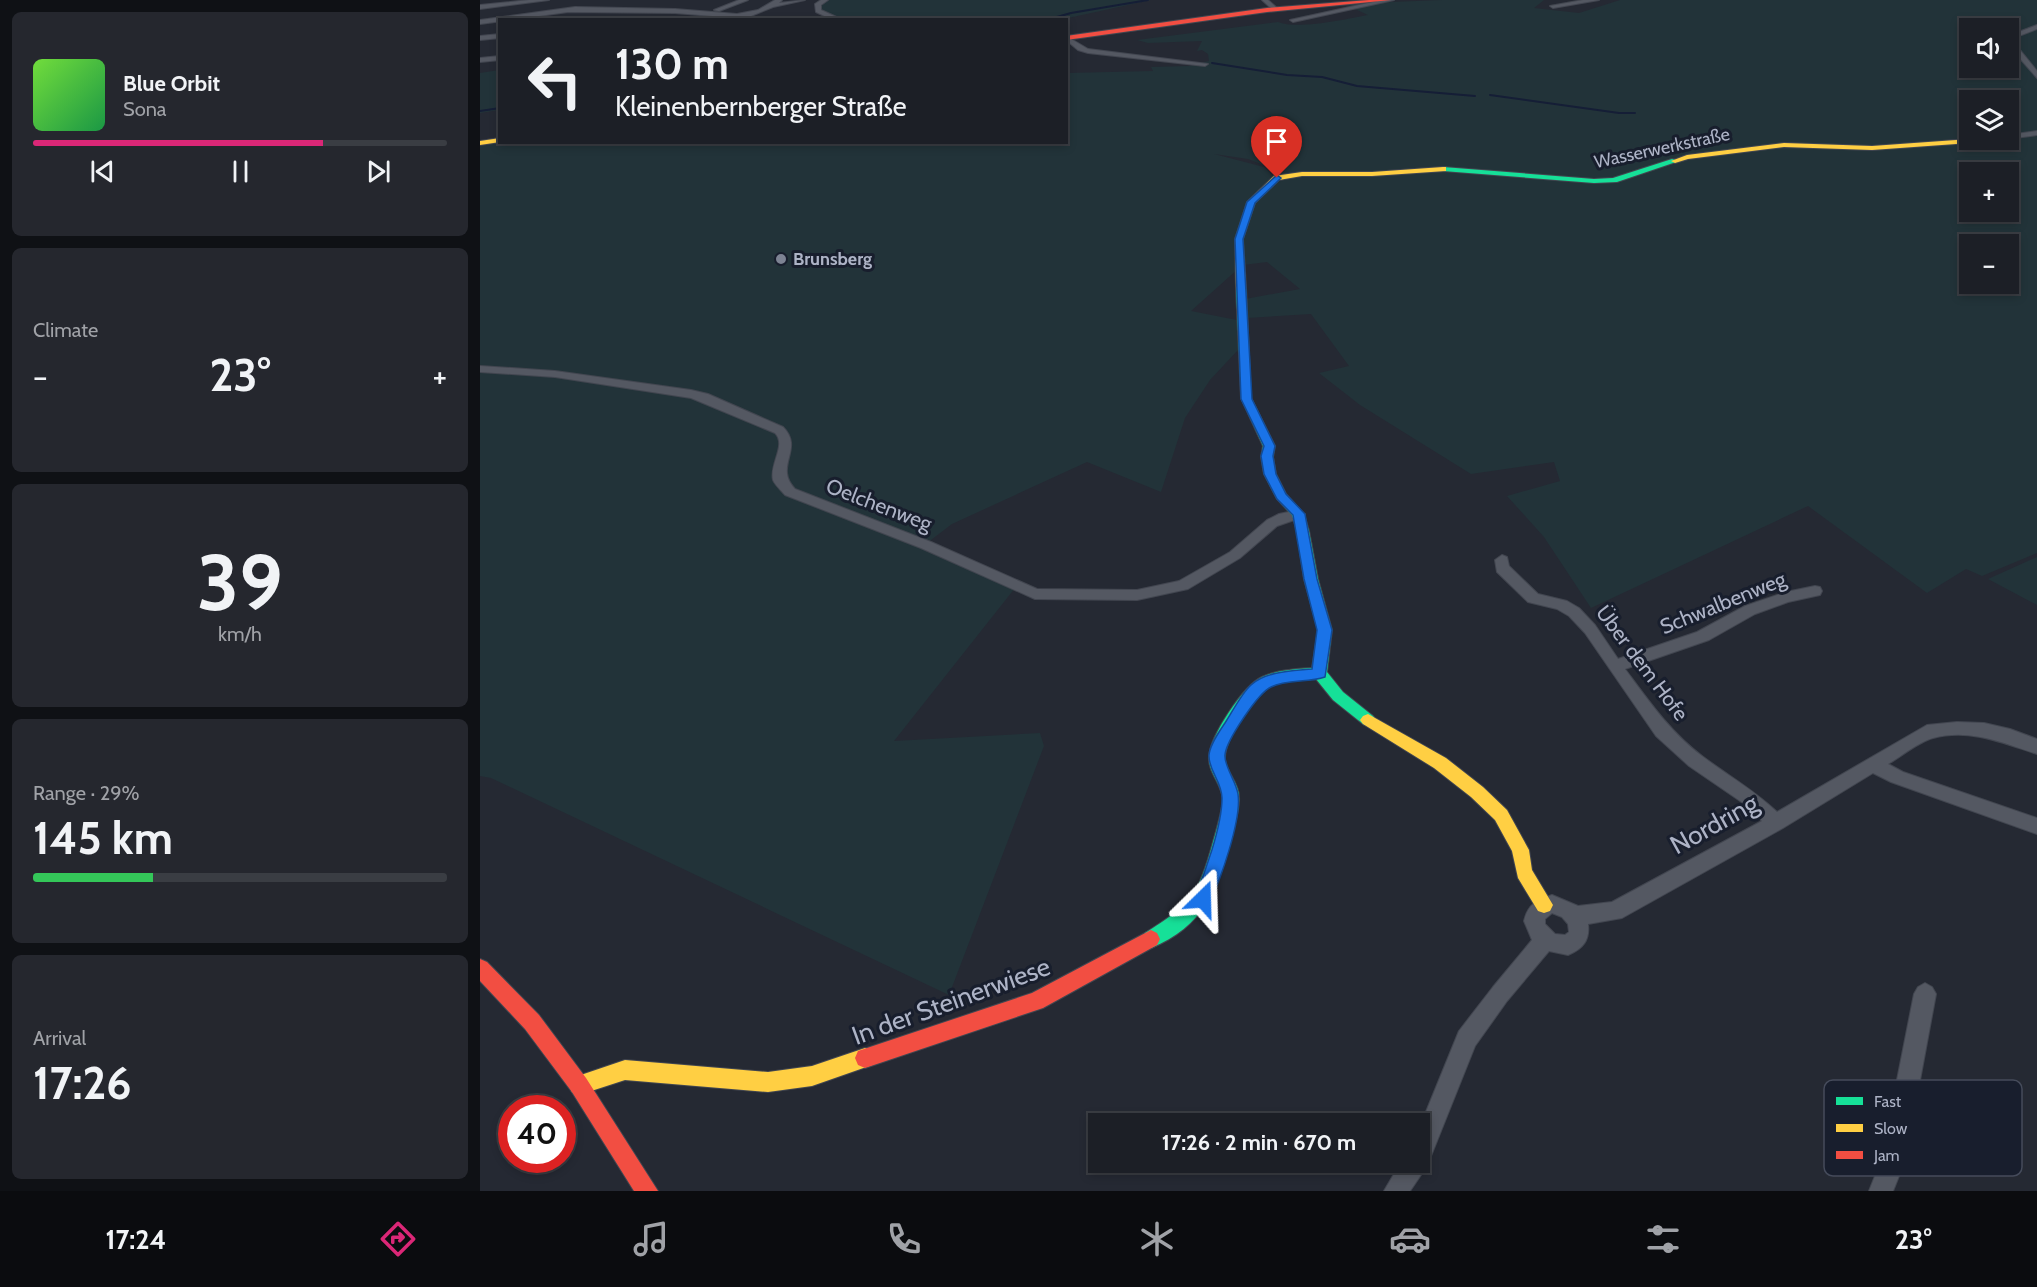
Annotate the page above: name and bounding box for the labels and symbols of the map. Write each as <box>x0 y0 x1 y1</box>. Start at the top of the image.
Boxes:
pin <box>1251 116 1302 178</box>
street label: Wasserwerkstraße <box>1592 123 1732 173</box>
place label: Brunsberg <box>793 248 872 270</box>
marker: Brunsberg <box>774 252 788 266</box>
street label: Oelchenweg <box>823 473 936 536</box>
street label: Schwalbenweg <box>1656 566 1790 639</box>
street label: Über dem Hofe <box>1591 600 1694 725</box>
street label: Nordring <box>1664 786 1765 861</box>
position arrow <box>1171 867 1235 931</box>
street label: In der Steinerwiese <box>847 950 1055 1052</box>
legend <box>1824 1080 2022 1176</box>
text: Fast <box>1874 1092 1902 1111</box>
speed limit sign: 40 <box>498 1095 576 1173</box>
text: Slow <box>1874 1119 1908 1138</box>
text: Jam <box>1873 1146 1900 1165</box>

